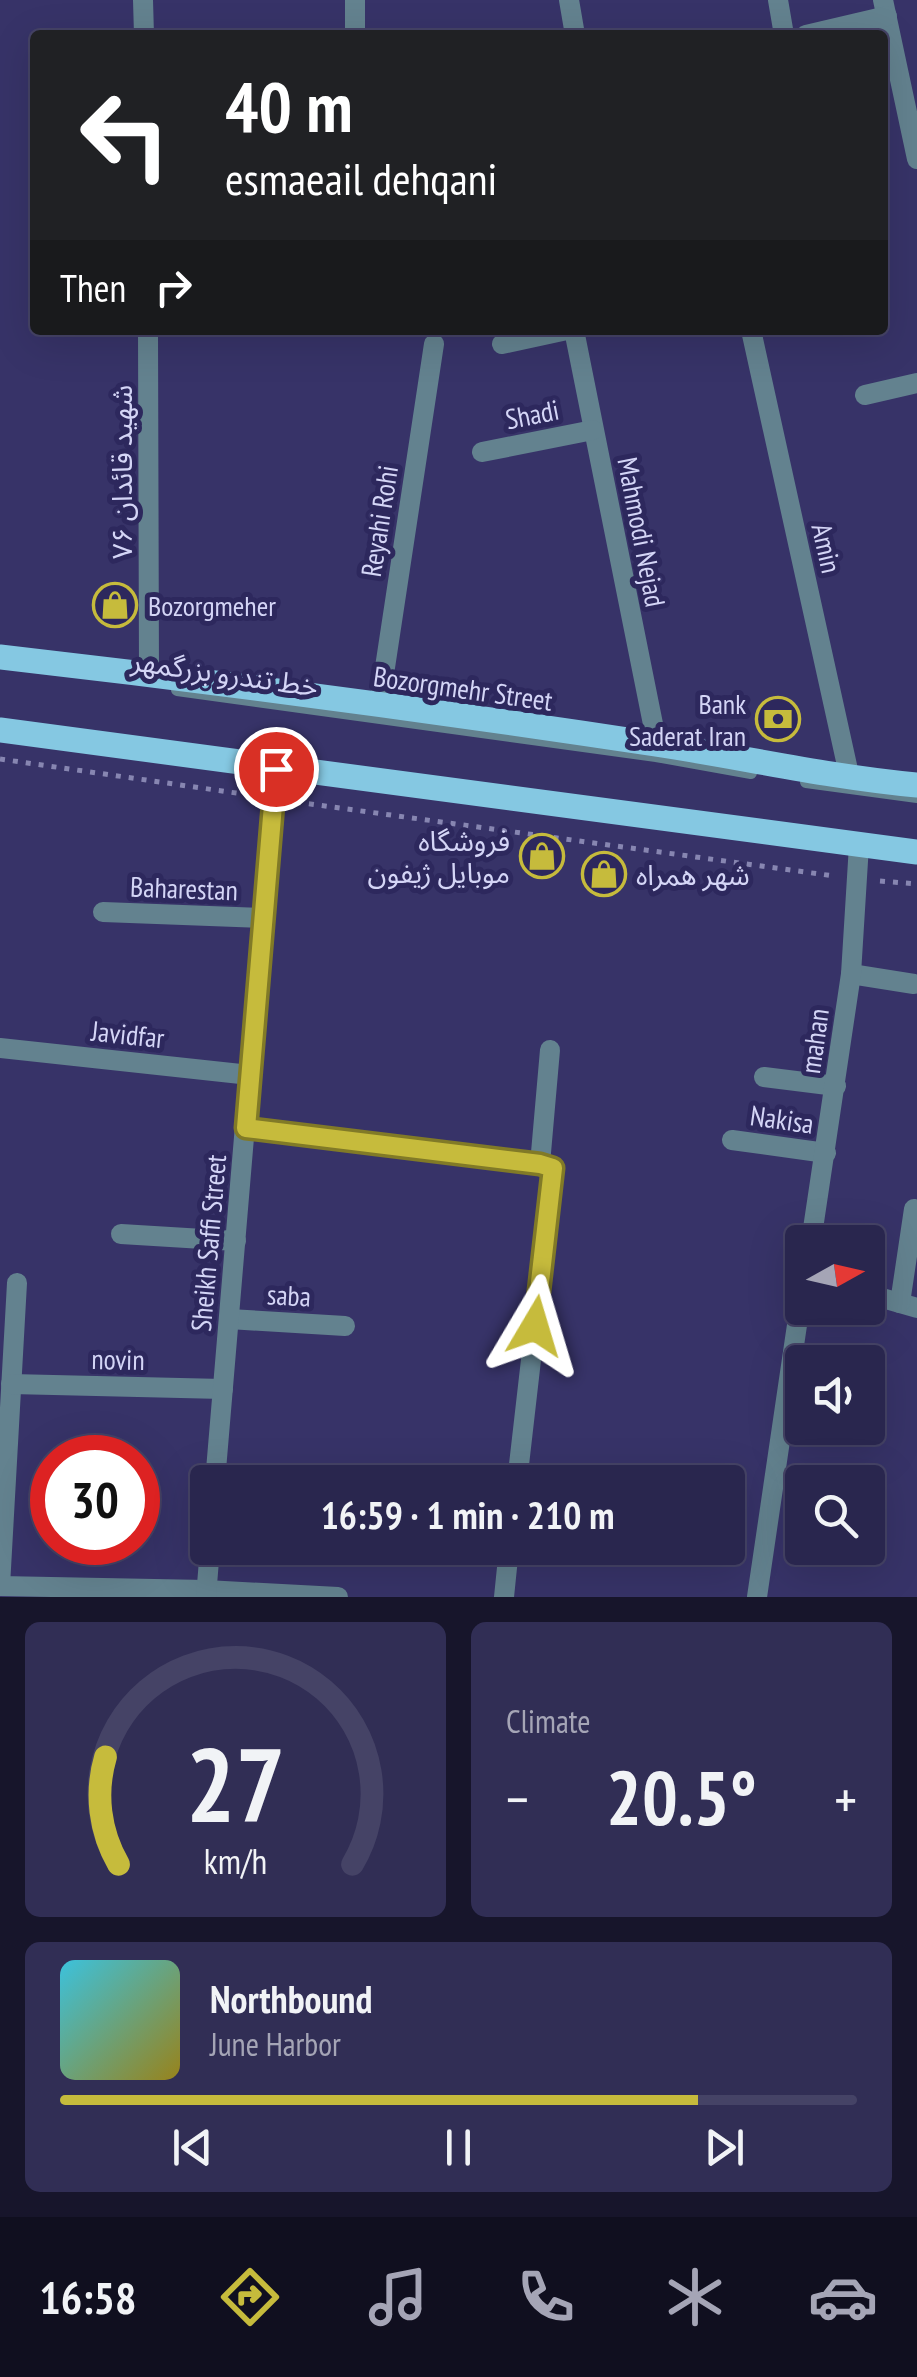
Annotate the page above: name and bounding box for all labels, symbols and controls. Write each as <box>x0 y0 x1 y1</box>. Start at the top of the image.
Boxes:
text: 40 m <box>225 61 353 151</box>
icon: left <box>60 70 190 200</box>
text: esmaeail dehqani <box>225 149 497 207</box>
icon: right <box>146 260 201 315</box>
text: Then <box>60 263 126 312</box>
street label: شهید قائدان ۷۶ <box>103 385 140 559</box>
street label: Shadi <box>502 391 562 437</box>
street label: Mahmodi Nejad <box>609 454 675 610</box>
street label: Reyahi Rohi <box>352 463 406 579</box>
street label: Amin <box>803 520 851 576</box>
shop icon: Bozorgmeher <box>92 582 138 628</box>
place label: Bozorgmeher <box>148 587 276 624</box>
street label: خط تندرو بزرگمهر <box>128 641 321 704</box>
street label: Bozorgmehr Street <box>371 657 555 719</box>
place label: Bank Saderat Iran <box>629 685 746 754</box>
bank icon: Bank Saderat Iran <box>755 696 801 742</box>
pin <box>234 727 319 812</box>
icon: arrive <box>249 742 304 797</box>
place label: فروشگاه موبایل ژیفون <box>368 822 510 891</box>
shop icon: فروشگاه موبایل ژیفون <box>519 833 565 879</box>
shop icon: شهر همراه <box>581 851 627 897</box>
place label: شهر همراه <box>636 856 750 893</box>
street label: Baharestan <box>129 868 239 908</box>
street label: mahan <box>791 1006 837 1076</box>
street label: Javidfar <box>89 1012 167 1056</box>
street label: Nakisa <box>748 1096 816 1142</box>
street label: Sheikh Saffi Street <box>182 1153 234 1333</box>
north arrow <box>785 1225 885 1325</box>
map controls <box>785 1225 885 1565</box>
position arrow <box>483 1274 587 1378</box>
street label: saba <box>266 1275 312 1315</box>
street label: novin <box>91 1340 145 1378</box>
button: sound <box>785 1345 885 1445</box>
speed limit sign: 30 <box>30 1435 160 1565</box>
button: search <box>785 1465 885 1565</box>
text: 16:59 · 1 min · 210 m <box>321 1490 614 1539</box>
text: Climate <box>506 1700 590 1742</box>
text: 27 <box>186 1716 285 1851</box>
text: 20.5° <box>606 1749 757 1846</box>
text: − <box>506 1763 529 1834</box>
text: + <box>834 1763 857 1834</box>
text: km/h <box>204 1838 267 1884</box>
text: Northbound <box>210 1974 372 2023</box>
text: June Harbor <box>210 2023 341 2065</box>
icon: previous <box>165 2120 220 2175</box>
icon: pause <box>431 2120 486 2175</box>
icon: next <box>697 2120 752 2175</box>
icon: directions <box>215 2262 285 2332</box>
icon: music <box>363 2262 433 2332</box>
icon: phone <box>511 2262 581 2332</box>
icon: climate <box>660 2262 730 2332</box>
icon: car <box>808 2262 878 2332</box>
text: 16:58 <box>39 2268 136 2326</box>

